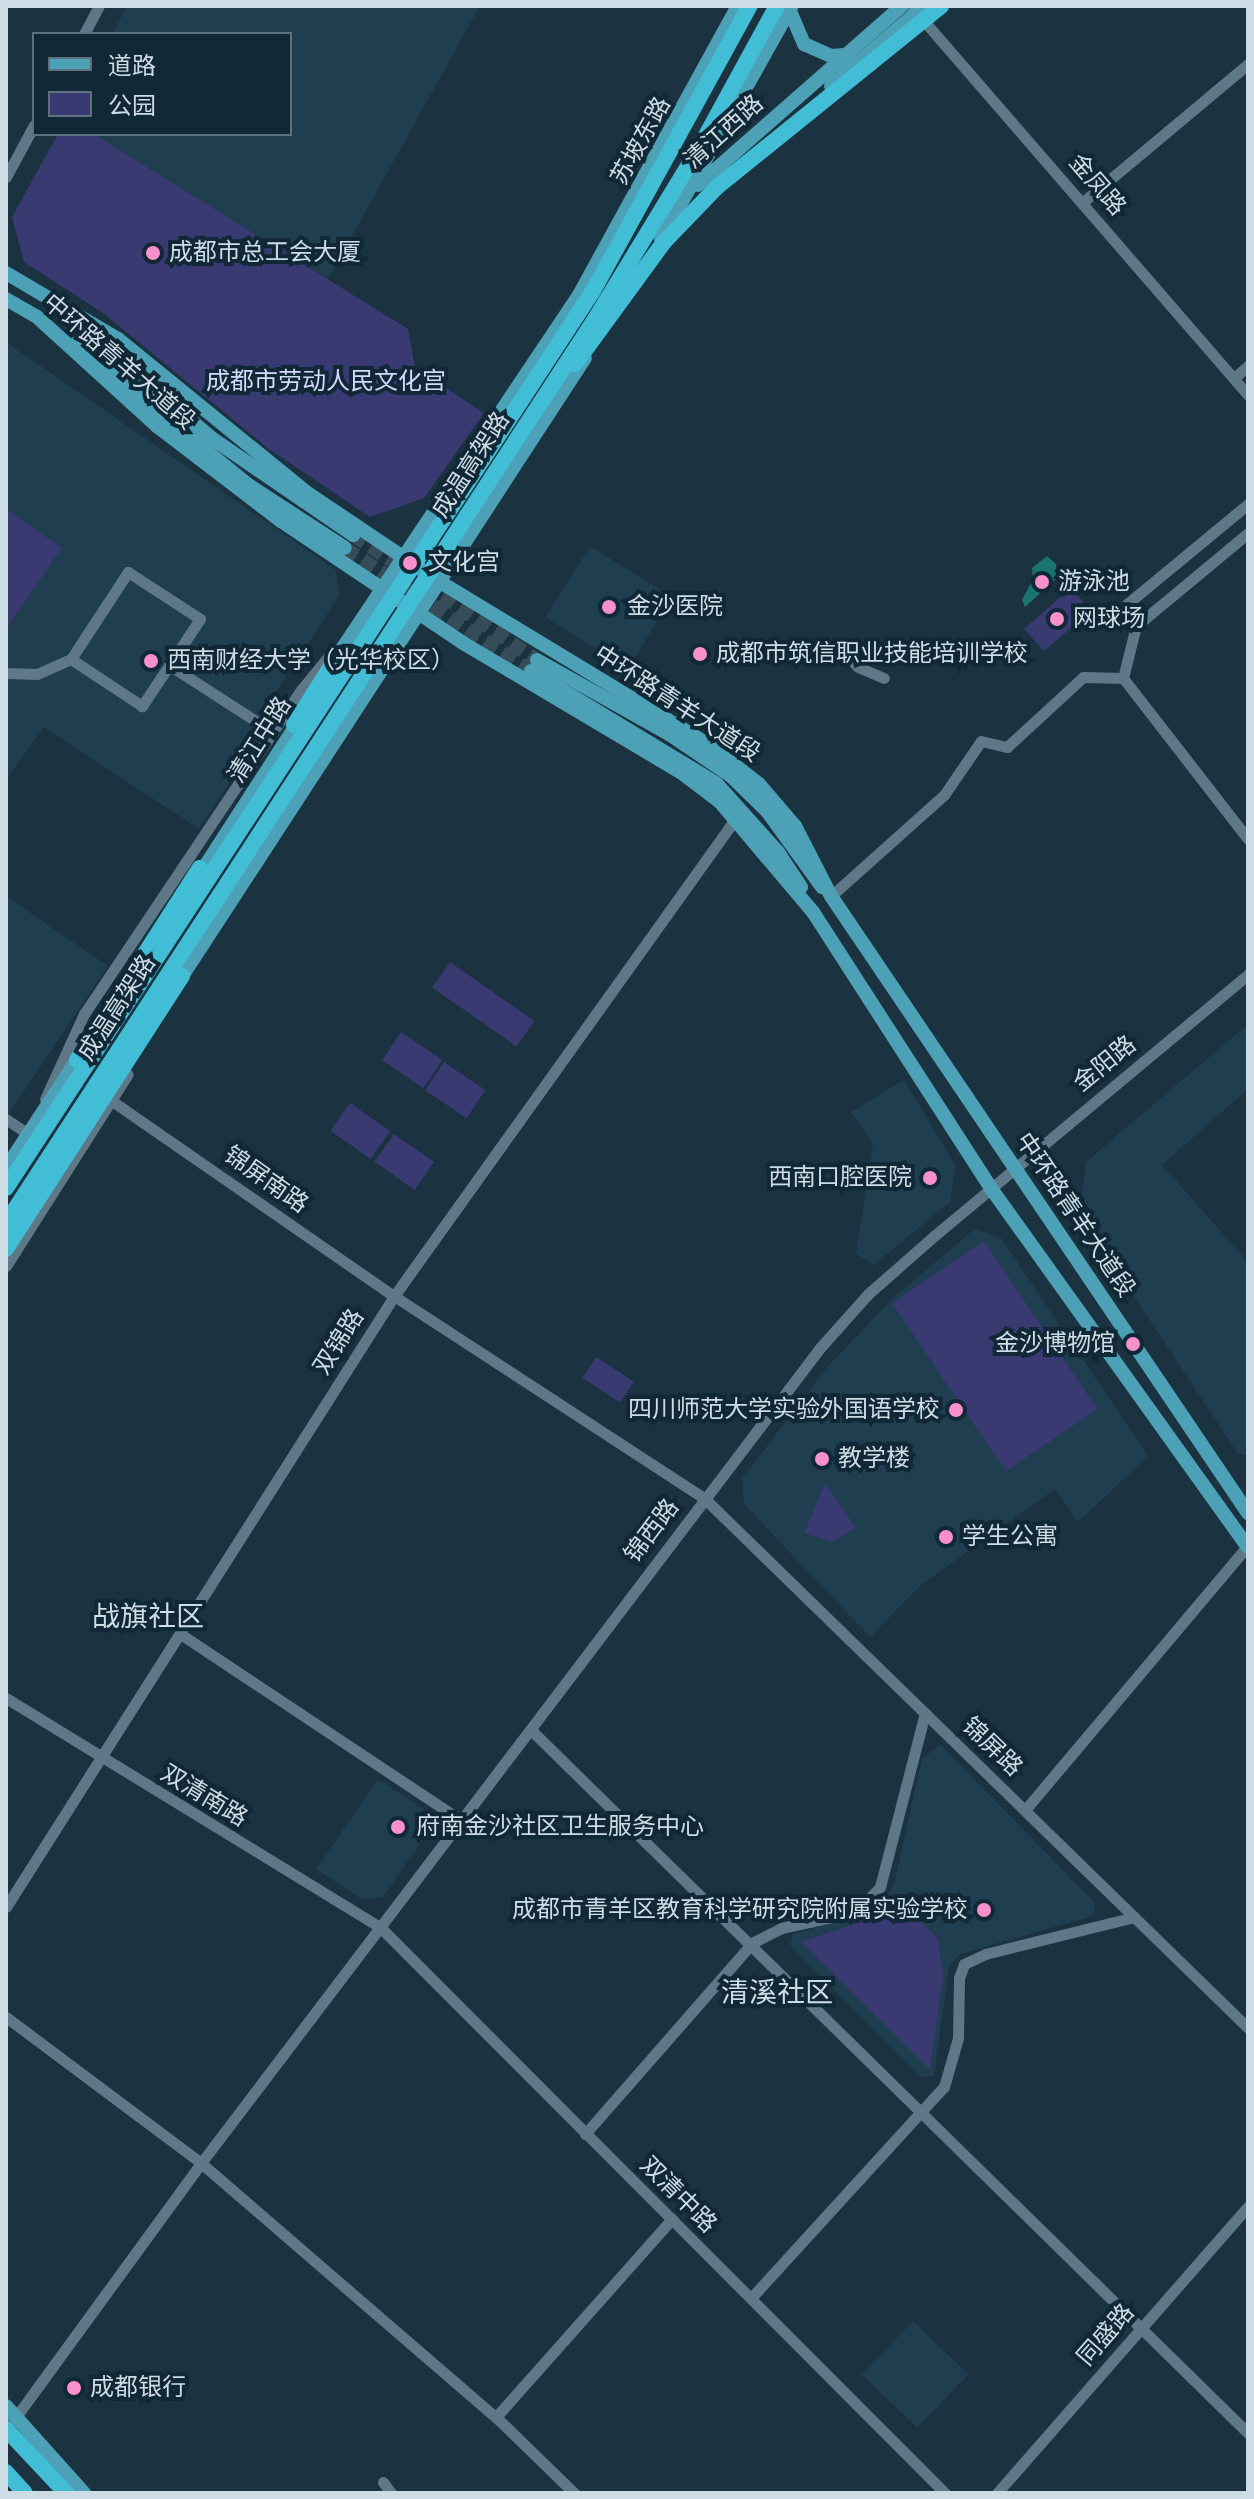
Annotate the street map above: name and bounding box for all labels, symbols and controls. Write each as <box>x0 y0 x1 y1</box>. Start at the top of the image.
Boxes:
legend <box>32 32 292 136</box>
text: 道路 <box>108 50 156 82</box>
street label: 清江西路 <box>679 89 769 175</box>
text: 公园 <box>108 90 156 122</box>
street label: 苏坡东路 <box>605 92 677 190</box>
street label: 金凤路 <box>1063 148 1131 222</box>
place label: 成都市总工会大厦 <box>169 239 361 267</box>
marker: 成都市总工会大厦 <box>144 244 162 262</box>
street label: 中环路青羊大道段 <box>37 288 201 436</box>
park label: 成都市劳动人民文化宫 <box>206 368 446 396</box>
street label: 成温高架路 <box>426 407 516 523</box>
place label: 文化宫 <box>428 549 500 577</box>
marker: 文化宫 <box>399 552 421 574</box>
place label: 游泳池 <box>1058 568 1130 596</box>
marker: 游泳池 <box>1033 573 1051 591</box>
place label: 金沙医院 <box>627 593 723 621</box>
marker: 金沙医院 <box>598 596 620 618</box>
place label: 网球场 <box>1073 605 1145 633</box>
marker: 网球场 <box>1048 610 1066 628</box>
street label: 中环路青羊大道段 <box>589 640 765 768</box>
place label: 成都市筑信职业技能培训学校 <box>716 640 1028 668</box>
marker: 成都市筑信职业技能培训学校 <box>691 645 709 663</box>
place label: 西南财经大学（光华校区） <box>167 647 455 675</box>
marker: 西南财经大学（光华校区） <box>142 652 160 670</box>
street label: 清江中路 <box>222 692 298 788</box>
street label: 成温高架路 <box>72 950 162 1066</box>
street label: 金阳路 <box>1068 1030 1142 1098</box>
street label: 中环路青羊大道段 <box>1009 1127 1141 1303</box>
street label: 锦屏南路 <box>218 1141 314 1219</box>
place label: 西南口腔医院 <box>768 1164 912 1192</box>
marker: 西南口腔医院 <box>919 1167 941 1189</box>
street label: 双锦路 <box>308 1304 370 1380</box>
place label: 金沙博物馆 <box>995 1330 1115 1358</box>
marker: 金沙博物馆 <box>1122 1333 1144 1355</box>
place label: 四川师范大学实验外国语学校 <box>628 1396 940 1424</box>
marker: 四川师范大学实验外国语学校 <box>947 1401 965 1419</box>
place label: 教学楼 <box>838 1445 910 1473</box>
marker: 教学楼 <box>813 1450 831 1468</box>
street label: 锦西路 <box>619 1494 685 1568</box>
place label: 学生公寓 <box>962 1523 1058 1551</box>
marker: 学生公寓 <box>937 1528 955 1546</box>
district label: 战旗社区 <box>92 1600 204 1634</box>
street label: 锦屏路 <box>956 1712 1028 1782</box>
street label: 双清南路 <box>155 1759 253 1833</box>
place label: 府南金沙社区卫生服务中心 <box>416 1813 704 1841</box>
marker: 府南金沙社区卫生服务中心 <box>387 1816 409 1838</box>
place label: 成都市青羊区教育科学研究院附属实验学校 <box>512 1896 968 1924</box>
marker: 成都市青羊区教育科学研究院附属实验学校 <box>975 1901 993 1919</box>
district label: 清溪社区 <box>721 1976 833 2010</box>
street label: 双清中路 <box>634 2151 722 2239</box>
street label: 同盛路 <box>1072 2298 1140 2372</box>
place label: 成都银行 <box>90 2374 186 2402</box>
marker: 成都银行 <box>65 2379 83 2397</box>

